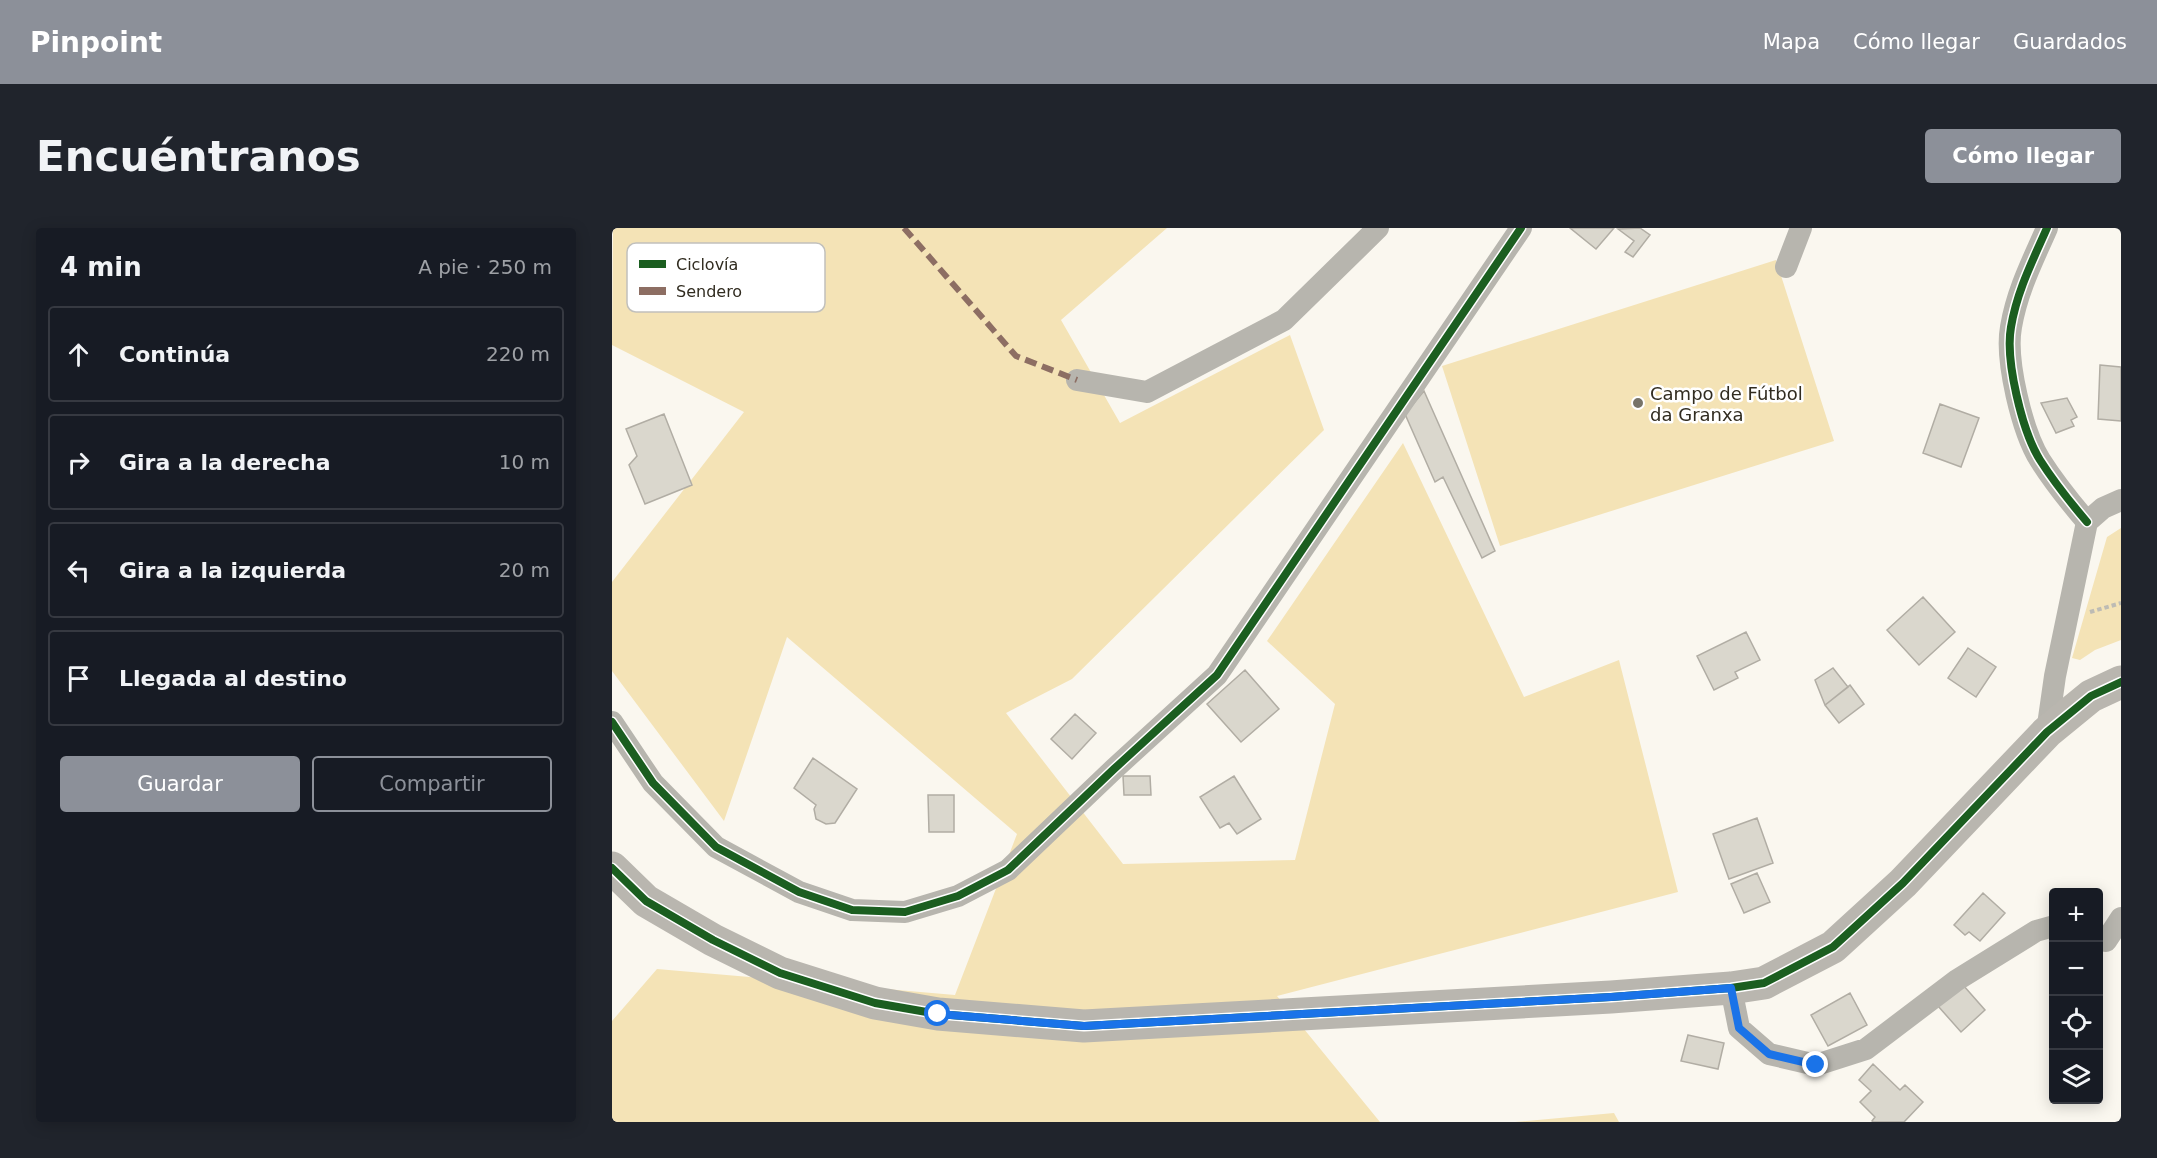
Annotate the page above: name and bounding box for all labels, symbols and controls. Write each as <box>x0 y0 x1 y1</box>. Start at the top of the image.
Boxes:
text: Pinpoint <box>30 26 162 59</box>
text: Mapa <box>1763 30 1820 54</box>
text: Cómo llegar <box>1853 30 1980 54</box>
text: Guardados <box>2013 30 2127 54</box>
button: Cómo llegar <box>1925 129 2121 183</box>
text: Encuéntranos <box>36 132 361 181</box>
legend <box>627 243 825 312</box>
text: 4 min <box>60 252 142 282</box>
text: A pie · 250 m <box>418 255 552 279</box>
text: Ciclovía <box>676 255 738 274</box>
text: Sendero <box>676 282 742 301</box>
icon: ahead <box>62 338 95 371</box>
text: Continúa <box>119 342 230 367</box>
text: 220 m <box>486 342 550 366</box>
place label: Campo de Fútbol da Granxa <box>1650 383 1803 425</box>
marker: Campo de Fútbol da Granxa <box>1631 396 1645 410</box>
icon: right <box>62 446 95 479</box>
text: Gira a la derecha <box>119 450 331 475</box>
text: 10 m <box>499 450 550 474</box>
icon: left <box>62 554 95 587</box>
text: Gira a la izquierda <box>119 558 346 583</box>
text: 20 m <box>499 558 550 582</box>
icon: arrive <box>62 662 95 695</box>
text: Llegada al destino <box>119 666 347 691</box>
button: Guardar <box>60 756 300 812</box>
button: Compartir <box>312 756 552 812</box>
map controls <box>2049 888 2103 1104</box>
button: + <box>2049 888 2103 942</box>
button: − <box>2049 942 2103 996</box>
button: locate <box>2049 996 2103 1050</box>
route start <box>924 1000 950 1026</box>
button: layers <box>2049 1050 2103 1104</box>
route end <box>1802 1051 1828 1077</box>

